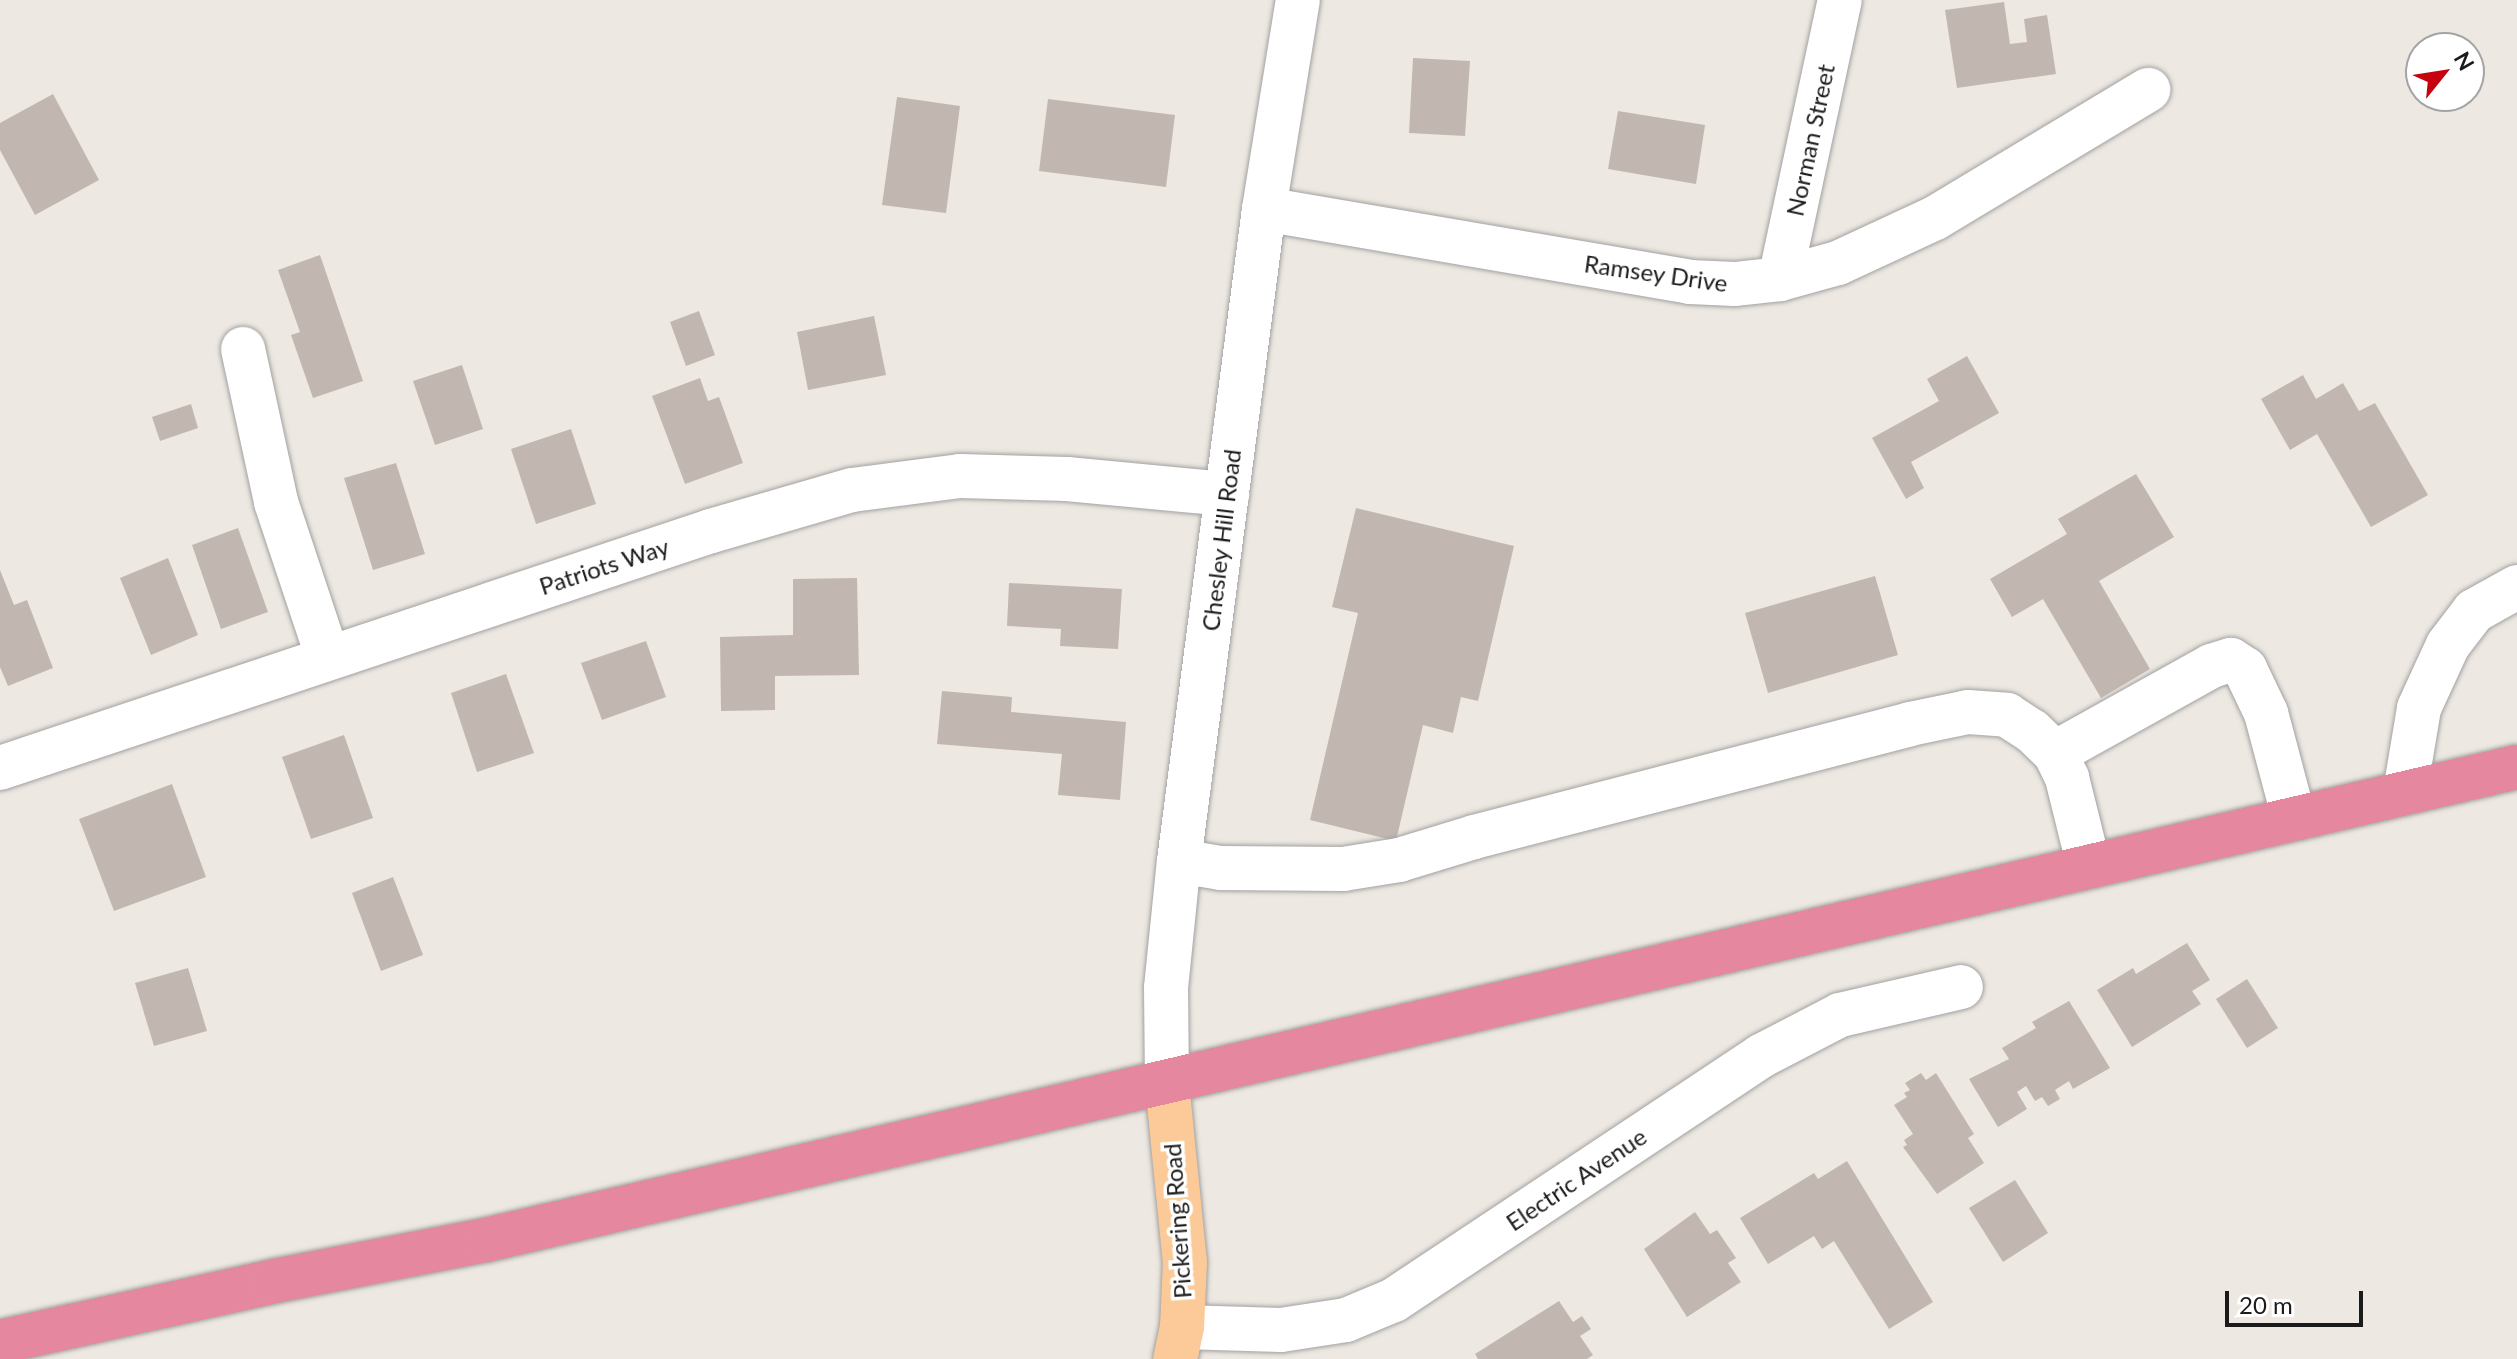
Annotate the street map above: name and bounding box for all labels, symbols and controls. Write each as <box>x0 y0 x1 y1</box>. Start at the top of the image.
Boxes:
north arrow <box>2405 32 2485 112</box>
text: N <box>2449 47 2480 75</box>
street label: Norman Street <box>1780 61 1840 219</box>
street label: Ramsey Drive <box>1582 249 1730 297</box>
street label: Chesley Hill Road <box>1196 447 1246 633</box>
street label: Patriots Way <box>535 531 673 601</box>
street label: Electric Avenue <box>1500 1121 1652 1237</box>
street label: Pickering Road <box>1157 1142 1197 1300</box>
scale bar <box>2229 1275 2367 1325</box>
text: 20 m <box>2239 1290 2293 1319</box>

